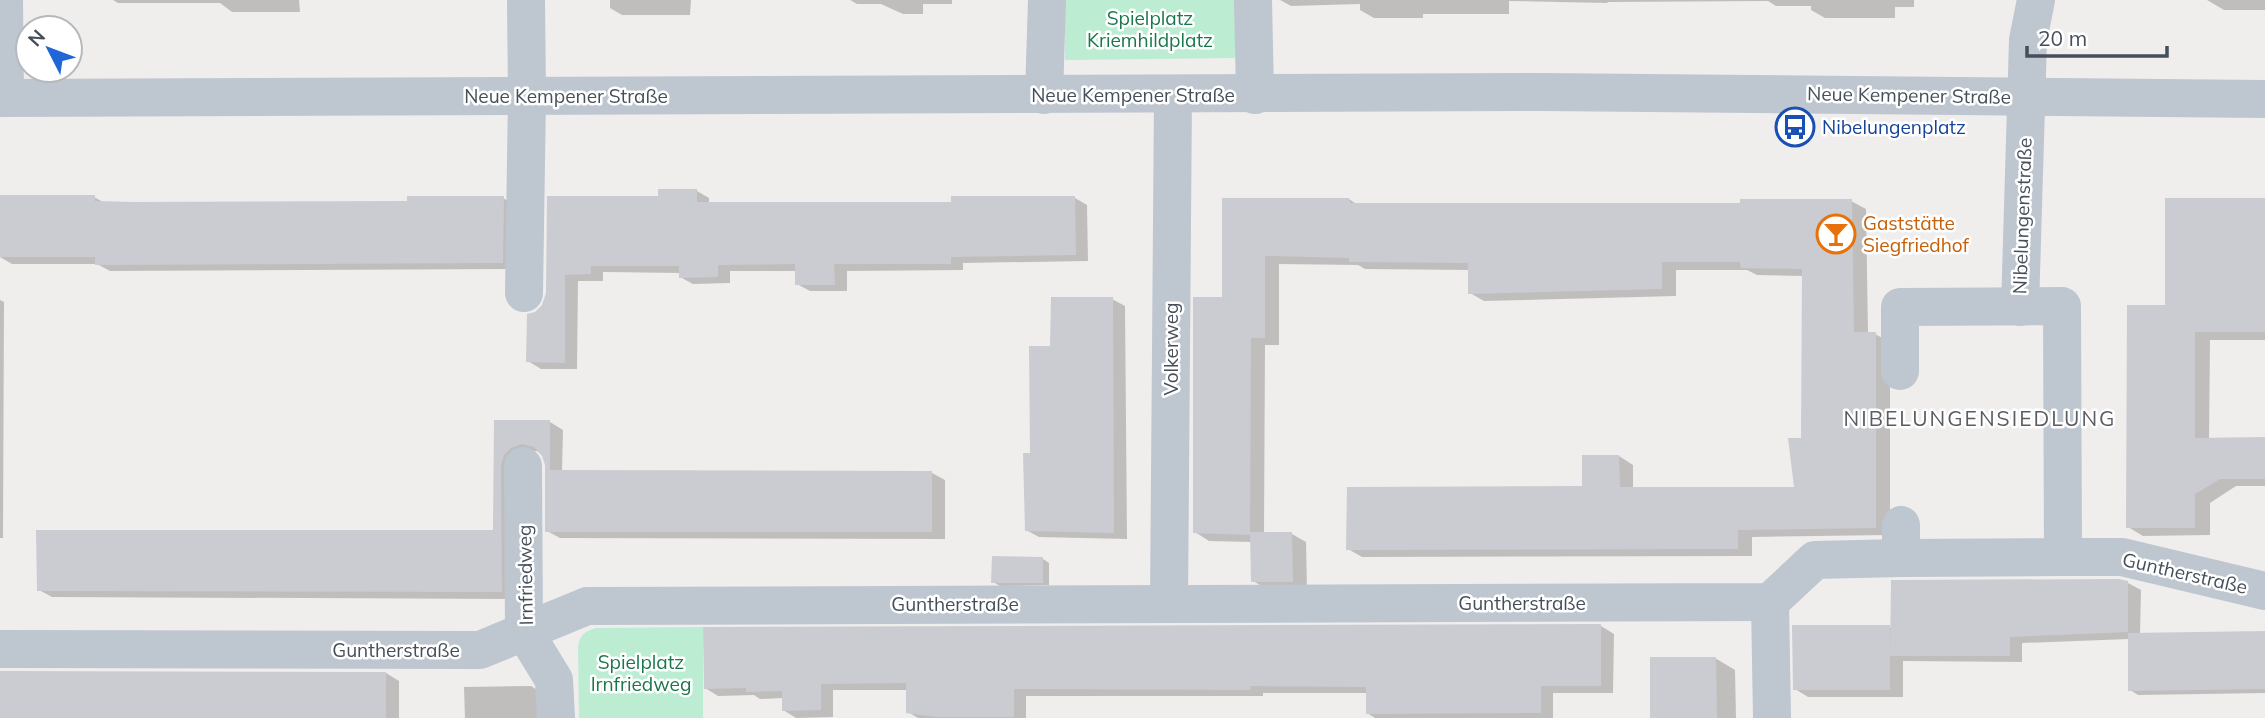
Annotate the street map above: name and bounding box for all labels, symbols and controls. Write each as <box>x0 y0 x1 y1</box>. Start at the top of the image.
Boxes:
park label: Spielplatz Kriemhildplatz <box>1087 6 1213 52</box>
north arrow <box>14 14 84 84</box>
scale bar <box>2027 14 2167 58</box>
text: N <box>23 24 50 51</box>
text: 20 m <box>2038 25 2087 51</box>
street label: Neue Kempener Straße <box>1807 81 2011 109</box>
street label: Neue Kempener Straße <box>1031 83 1235 107</box>
street label: Neue Kempener Straße <box>464 84 668 108</box>
bus stop icon: Nibelungenplatz <box>1774 106 1816 148</box>
place label: Nibelungenplatz <box>1822 115 1966 139</box>
street label: Nibelungenstraße <box>2007 137 2037 295</box>
place label: Gaststätte Siegfriedhof <box>1863 211 1970 257</box>
bar icon: Gaststätte Siegfriedhof <box>1815 213 1857 255</box>
street label: Volkerweg <box>1159 302 1183 396</box>
district label: NIBELUNGENSIEDLUNG <box>1844 405 2116 431</box>
street label: Irnfriedweg <box>512 524 538 626</box>
street label: Guntherstraße <box>2120 547 2250 599</box>
street label: Guntherstraße <box>1458 591 1586 615</box>
street label: Guntherstraße <box>891 592 1019 616</box>
street label: Guntherstraße <box>332 638 460 662</box>
park label: Spielplatz Irnfriedweg <box>591 650 691 696</box>

